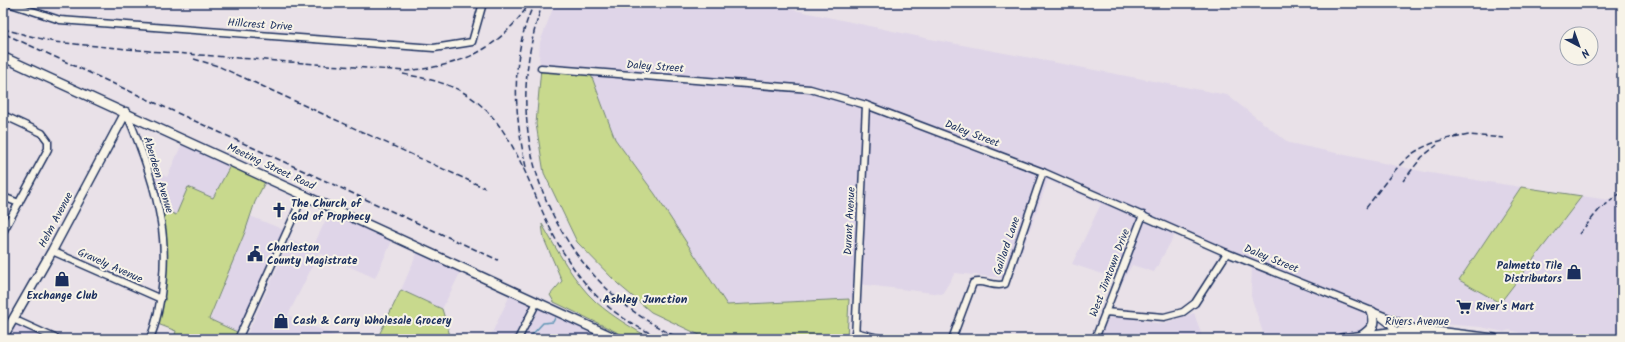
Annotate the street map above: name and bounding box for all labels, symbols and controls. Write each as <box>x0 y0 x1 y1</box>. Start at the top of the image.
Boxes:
street label: Hillcrest Drive <box>227 14 293 36</box>
north arrow <box>1559 26 1599 66</box>
text: N <box>1576 44 1593 62</box>
street label: Daley Street <box>626 56 685 78</box>
street label: Daley Street <box>942 115 1003 153</box>
street label: Aberdeen Avenue <box>138 135 178 215</box>
street label: Meeting Street Road <box>224 139 318 196</box>
street label: Durant Avenue <box>839 186 861 255</box>
street label: Helm Avenue <box>34 189 78 251</box>
place label: The Church of God of Prophecy <box>291 195 371 226</box>
church icon: The Church of God of Prophecy <box>270 201 288 219</box>
street label: Gaillard Lane <box>989 214 1025 278</box>
street label: West Jimtown Drive <box>1085 226 1135 320</box>
place label: Charleston County Magistrate <box>267 239 358 270</box>
street label: Daley Street <box>1241 240 1302 278</box>
street label: Gravely Avenue <box>74 244 146 288</box>
public building icon: Charleston County Magistrate <box>246 245 264 263</box>
place label: Palmetto Tile Distributors <box>1497 257 1563 288</box>
shop icon: Palmetto Tile Distributors <box>1565 263 1583 281</box>
shop icon: Exchange Club <box>53 270 71 288</box>
place label: Exchange Club <box>27 287 97 305</box>
district label: Ashley Junction <box>603 290 688 309</box>
supermarket icon: River's Mart <box>1455 298 1473 316</box>
place label: River's Mart <box>1476 298 1535 316</box>
shop icon: Cash & Carry Wholesale Grocery <box>272 312 290 330</box>
place label: Cash & Carry Wholesale Grocery <box>293 312 452 330</box>
street label: Rivers Avenue <box>1385 313 1449 331</box>

